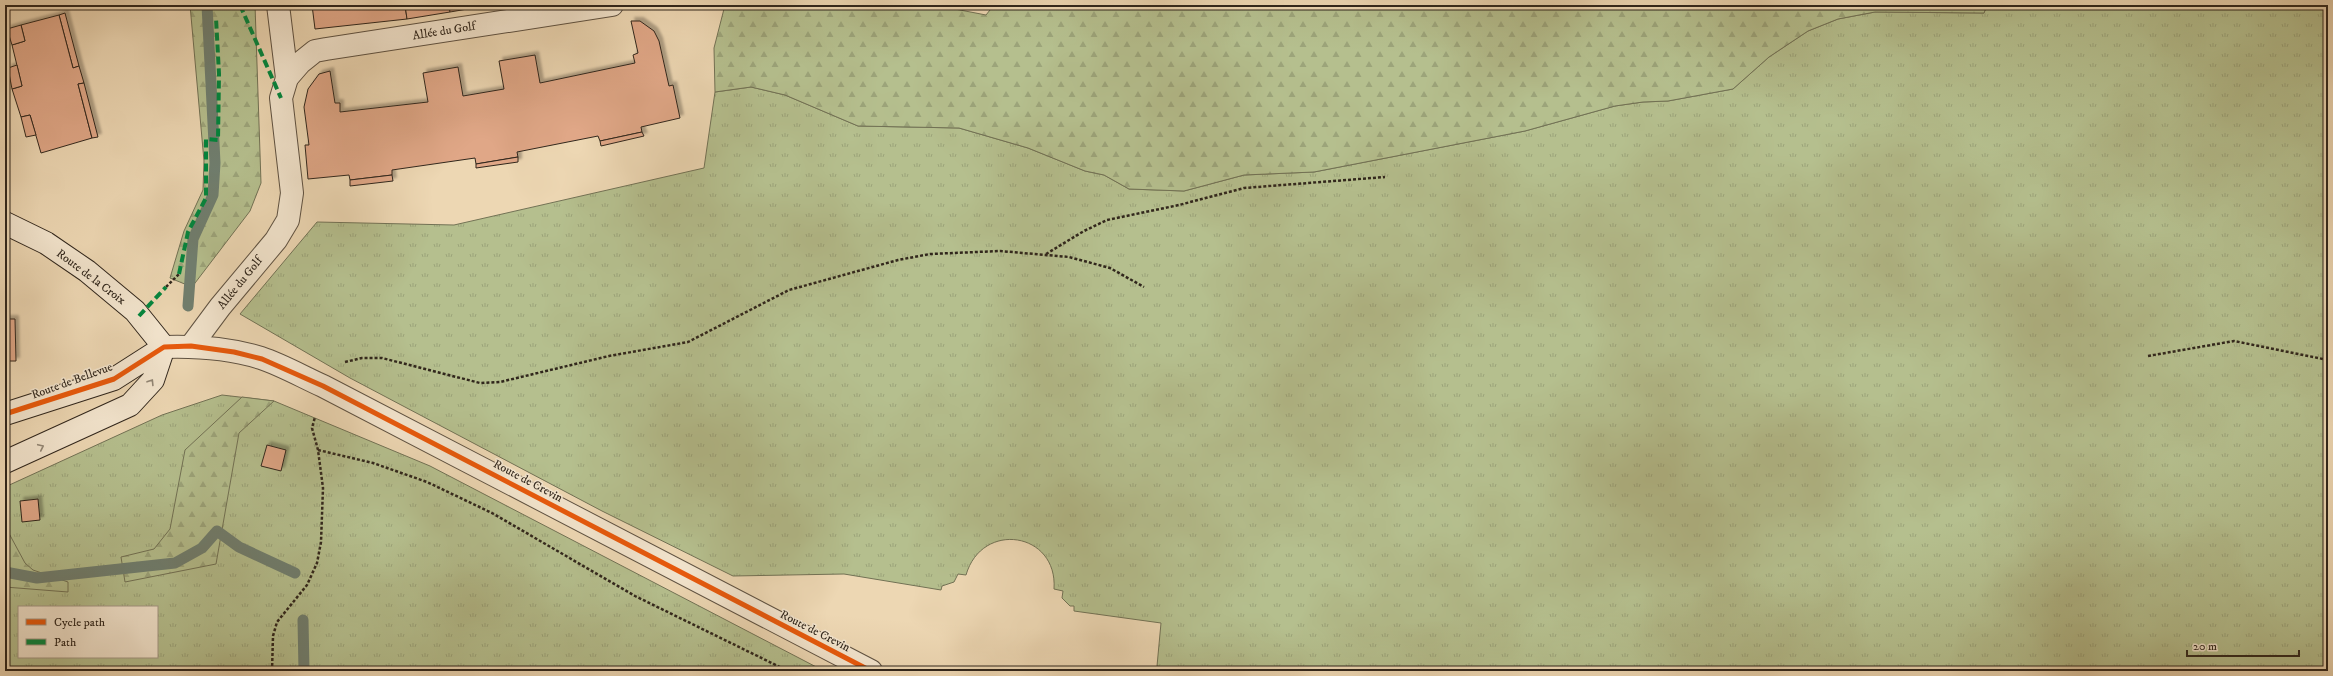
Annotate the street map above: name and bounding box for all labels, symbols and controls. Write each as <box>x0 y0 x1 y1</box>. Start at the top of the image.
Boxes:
street label: Allée du Golf <box>412 18 479 43</box>
street label: Route de la Croix <box>53 246 129 308</box>
street label: Allée du Golf <box>214 252 267 312</box>
street label: Route de Bellevue <box>29 359 115 403</box>
one-way arrow <box>146 379 153 386</box>
one-way arrow <box>36 444 44 452</box>
street label: Route de Crevin <box>491 456 566 506</box>
legend <box>18 606 158 658</box>
street label: Route de Crevin <box>778 607 853 655</box>
text: Cycle path <box>54 615 106 630</box>
scale bar <box>2187 632 2299 658</box>
text: Path <box>54 635 77 650</box>
text: 20 m <box>2193 639 2217 654</box>

